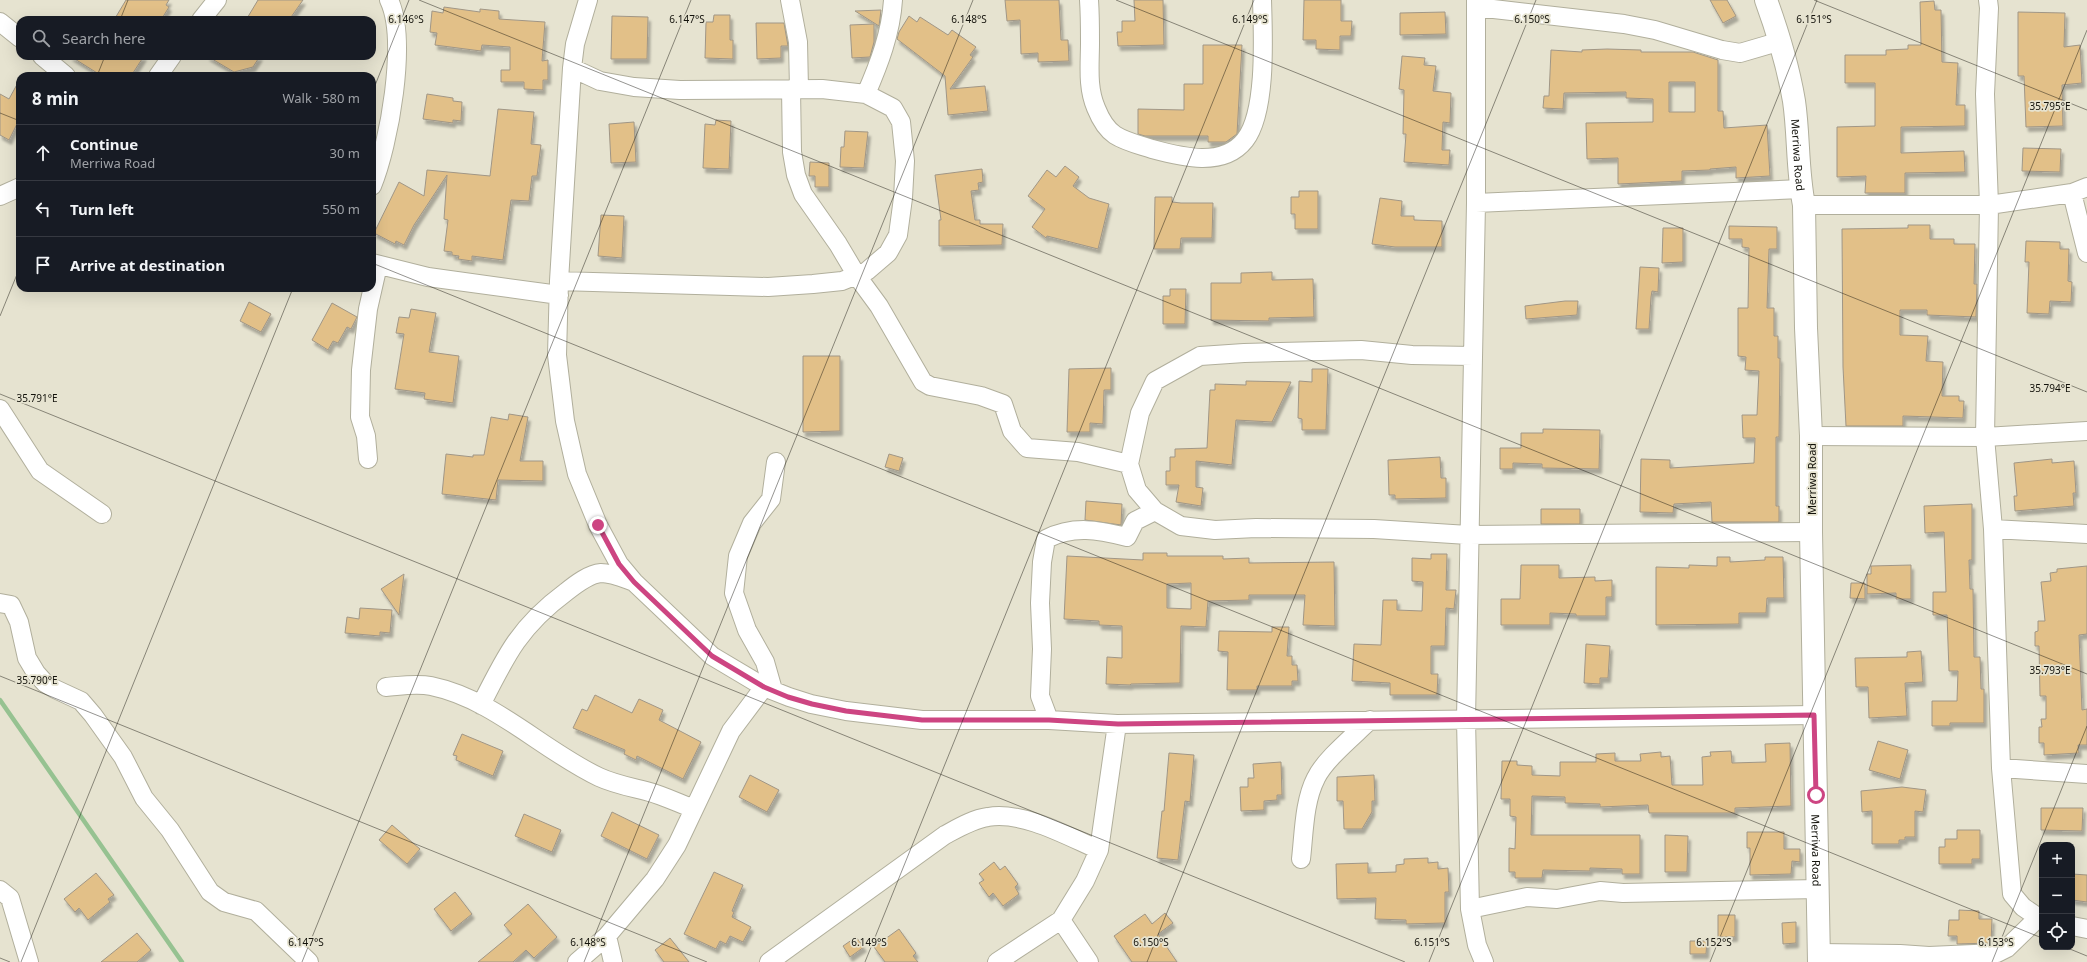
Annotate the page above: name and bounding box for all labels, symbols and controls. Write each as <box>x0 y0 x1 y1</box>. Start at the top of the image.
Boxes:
text: 6.146°S <box>388 12 424 26</box>
text: 6.147°S <box>669 12 705 26</box>
text: 6.148°S <box>951 12 987 26</box>
text: 6.149°S <box>1232 12 1268 26</box>
text: 6.150°S <box>1514 12 1550 26</box>
text: 6.151°S <box>1796 12 1832 26</box>
search box <box>16 16 376 60</box>
icon: search <box>30 27 52 49</box>
text: Search here <box>62 28 145 48</box>
text: 8 min <box>32 87 79 110</box>
text: Walk · 580 m <box>282 89 360 107</box>
text: 35.795°E <box>2029 99 2071 113</box>
street label: Merriwa Road <box>1789 118 1809 192</box>
text: Continue <box>70 134 138 154</box>
icon: ahead <box>32 142 54 164</box>
text: 30 m <box>330 144 360 162</box>
text: Merriwa Road <box>70 154 155 172</box>
icon: left <box>32 198 54 220</box>
text: Turn left <box>70 199 134 219</box>
text: 550 m <box>322 200 360 218</box>
icon: arrive <box>32 254 54 276</box>
text: Arrive at destination <box>70 255 225 275</box>
text: 35.794°E <box>2029 381 2071 395</box>
text: 35.791°E <box>16 391 58 405</box>
street label: Merriwa Road <box>1804 443 1819 515</box>
route end <box>589 516 607 534</box>
text: 35.793°E <box>2029 663 2071 677</box>
text: 35.790°E <box>16 673 58 687</box>
route start <box>1807 786 1825 804</box>
street label: Merriwa Road <box>1809 814 1825 887</box>
map controls <box>2039 842 2075 950</box>
button: + <box>2039 842 2075 878</box>
button: − <box>2039 878 2075 914</box>
button: locate <box>2039 914 2075 950</box>
text: 6.147°S <box>288 935 324 949</box>
text: 6.148°S <box>570 935 606 949</box>
text: 6.149°S <box>851 935 887 949</box>
text: 6.150°S <box>1133 935 1169 949</box>
text: 6.151°S <box>1414 935 1450 949</box>
text: 6.152°S <box>1696 935 1732 949</box>
text: 6.153°S <box>1978 935 2014 949</box>

